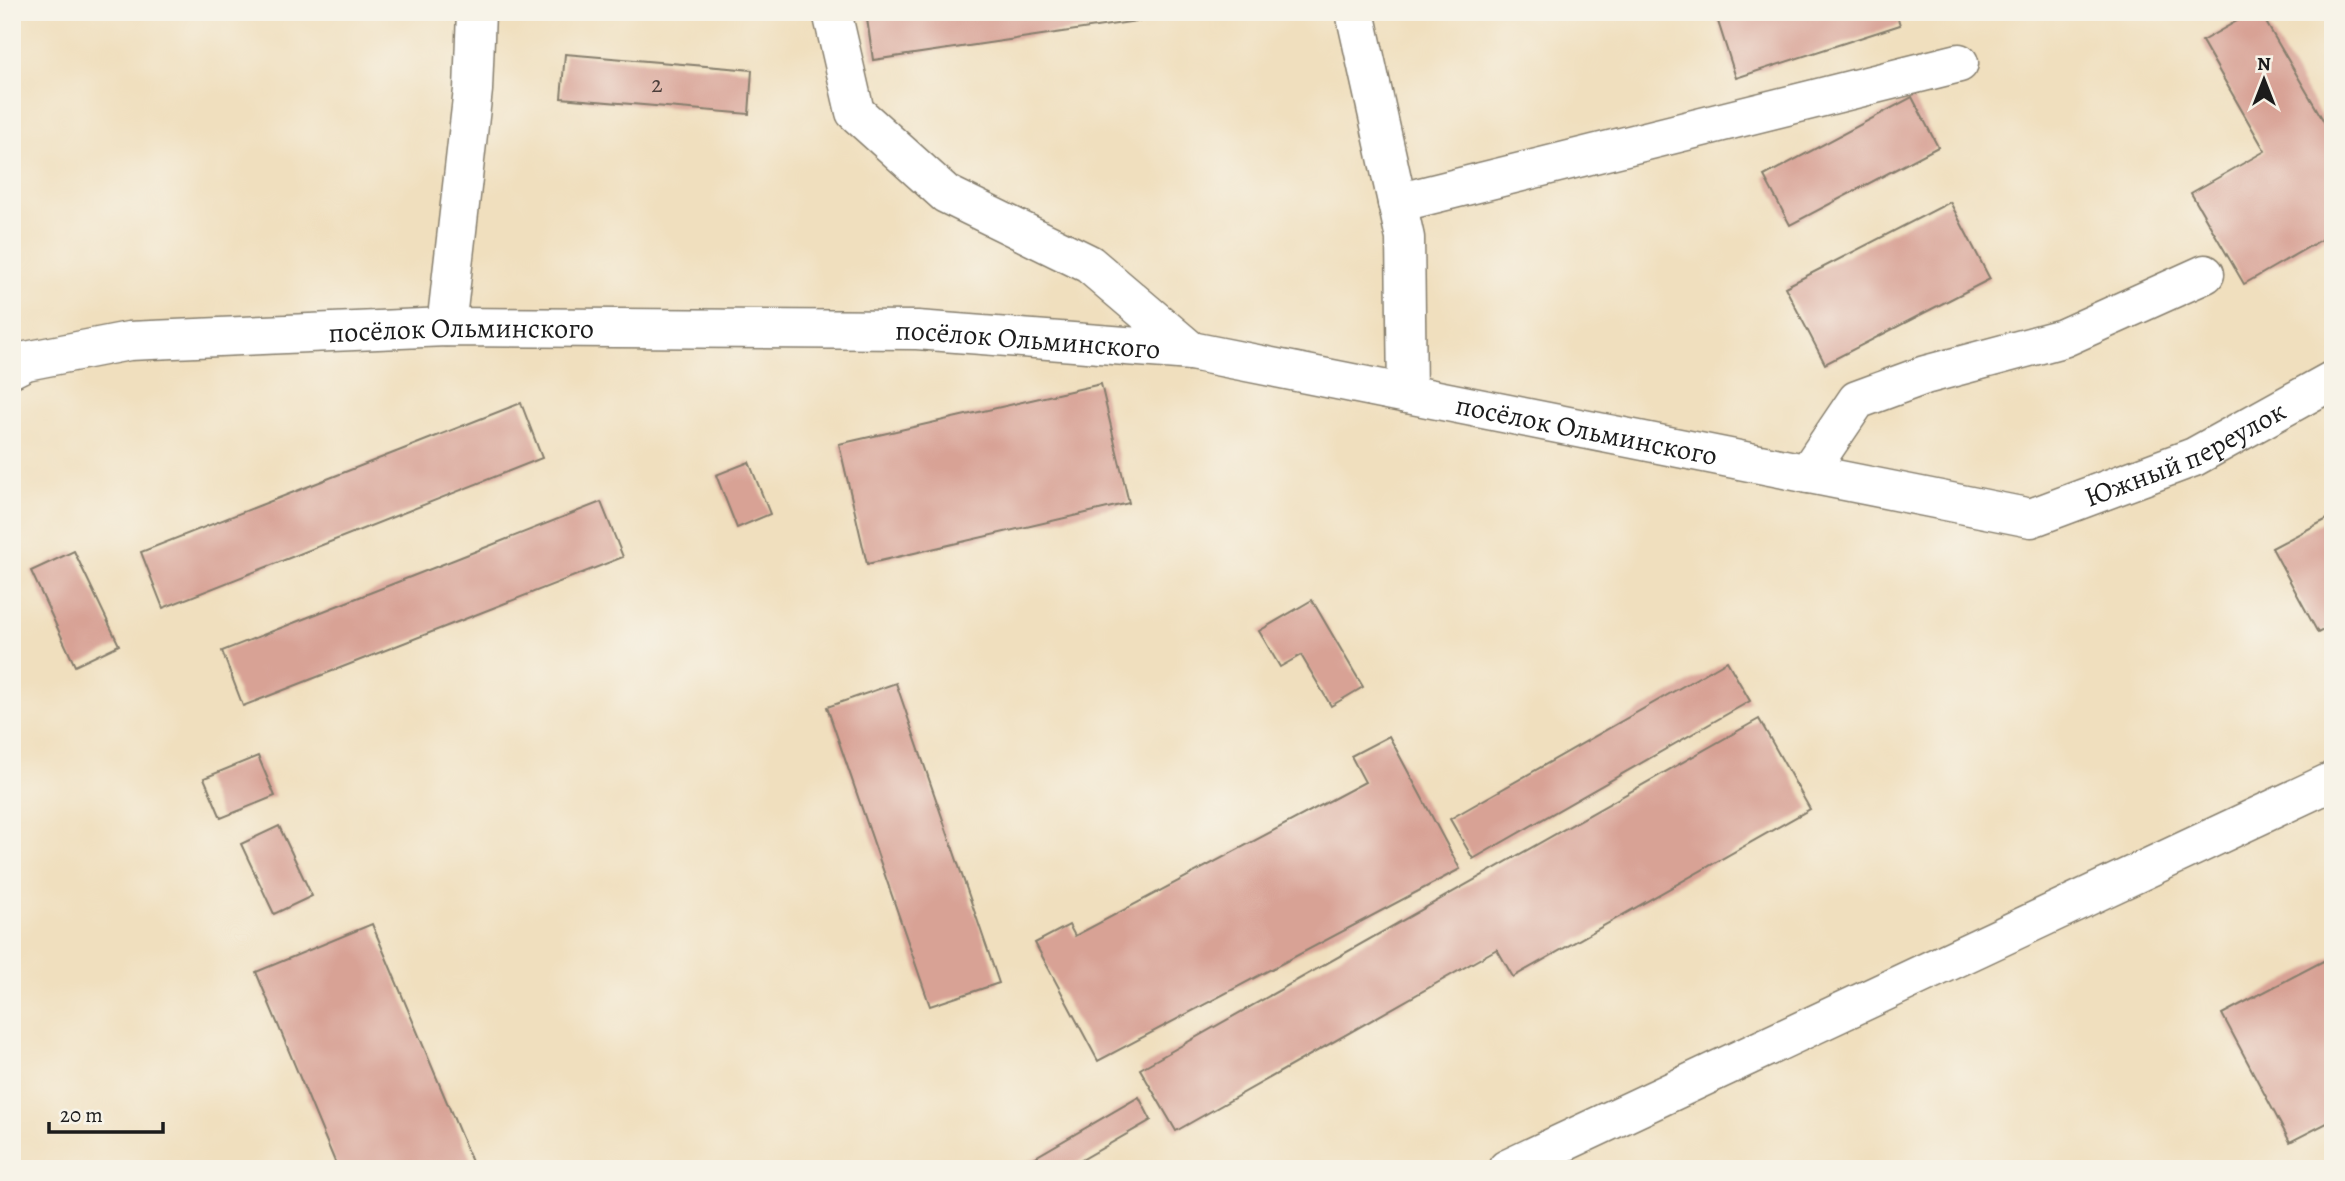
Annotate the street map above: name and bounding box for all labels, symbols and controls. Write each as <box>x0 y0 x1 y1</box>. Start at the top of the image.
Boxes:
north arrow <box>2230 46 2300 116</box>
text: N <box>2257 51 2271 77</box>
house number: 2 <box>651 68 663 100</box>
street label: посёлок Ольминского <box>327 309 594 352</box>
street label: посёлок Ольминского <box>895 312 1162 369</box>
street label: посёлок Ольминского <box>1452 386 1720 475</box>
street label: Южный переулок <box>2079 392 2293 516</box>
scale bar <box>49 1090 163 1134</box>
text: 20 m <box>60 1101 103 1129</box>

